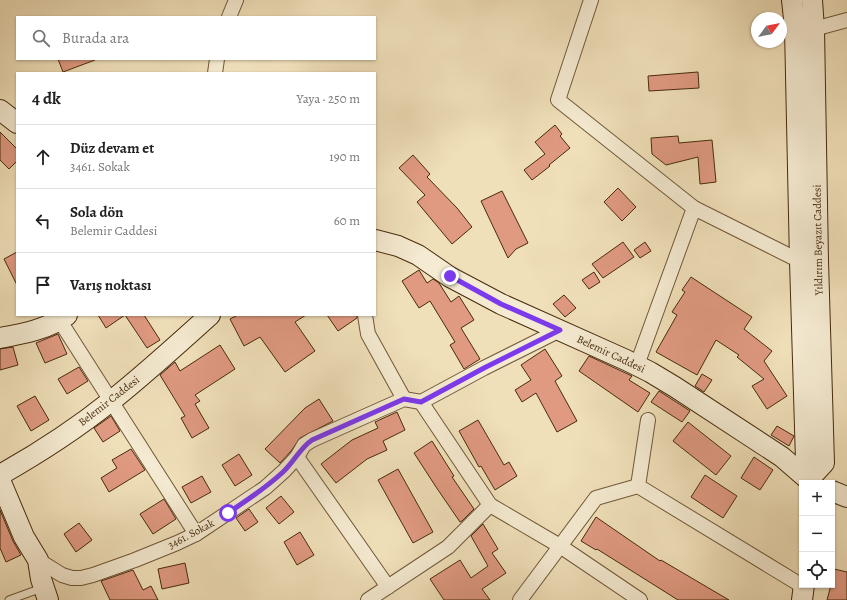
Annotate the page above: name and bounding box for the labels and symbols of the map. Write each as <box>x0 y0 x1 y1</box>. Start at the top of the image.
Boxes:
north arrow <box>751 12 787 48</box>
street label: Yıldırım Beyazıt Caddesi <box>810 184 826 297</box>
route end <box>441 267 459 285</box>
street label: Belemir Caddesi <box>574 332 648 376</box>
street label: Belemir Caddesi <box>75 372 143 430</box>
route start <box>219 504 237 522</box>
street label: 3461. Sokak <box>165 515 217 553</box>

